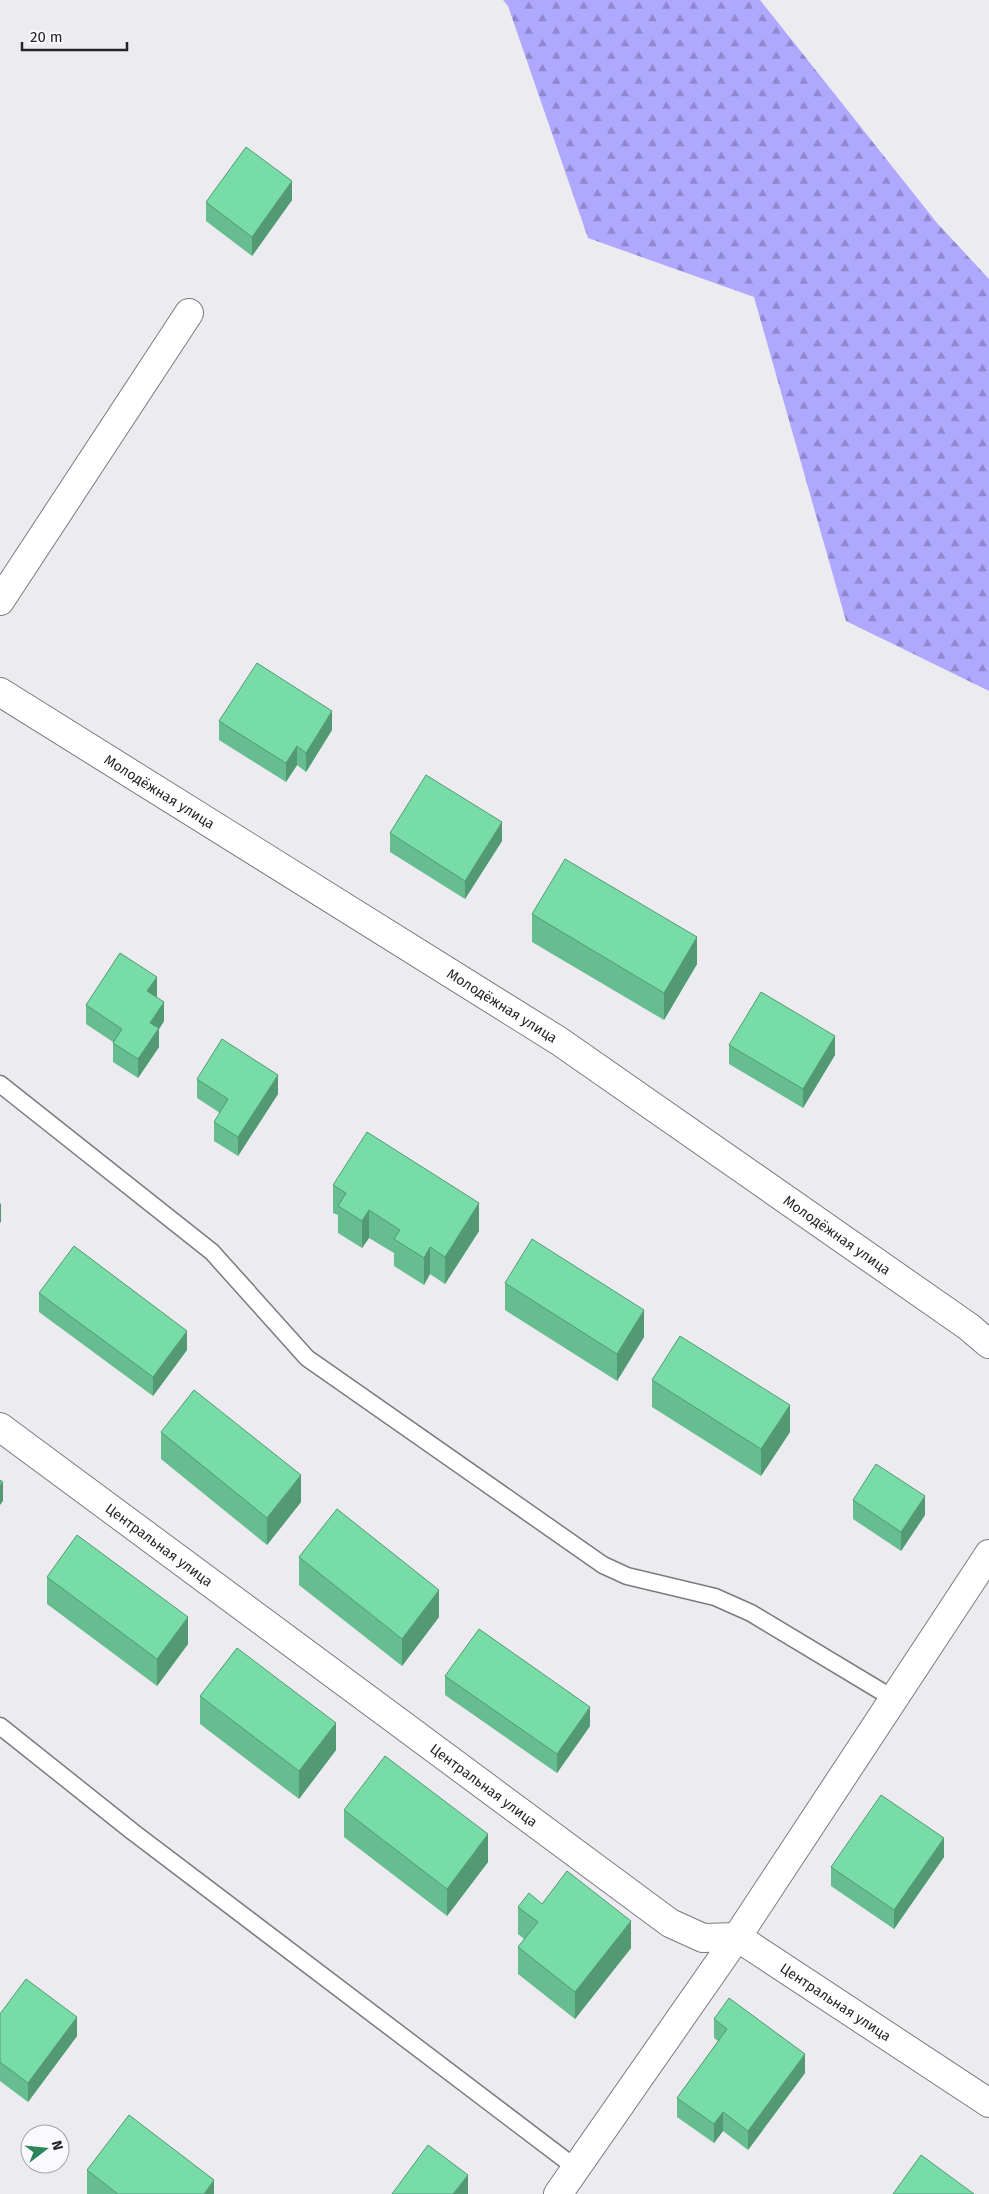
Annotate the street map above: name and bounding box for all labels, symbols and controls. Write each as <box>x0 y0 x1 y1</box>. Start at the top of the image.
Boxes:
scale bar <box>22 20 128 52</box>
text: 20 m <box>30 28 63 46</box>
street label: Молодёжная улица <box>101 751 218 833</box>
street label: Молодёжная улица <box>444 965 560 1047</box>
street label: Молодёжная улица <box>780 1192 894 1279</box>
street label: Центральная улица <box>102 1500 216 1590</box>
street label: Центральная улица <box>427 1740 541 1831</box>
street label: Центральная улица <box>777 1960 894 2045</box>
north arrow <box>20 2124 70 2174</box>
text: N <box>48 2139 66 2152</box>

